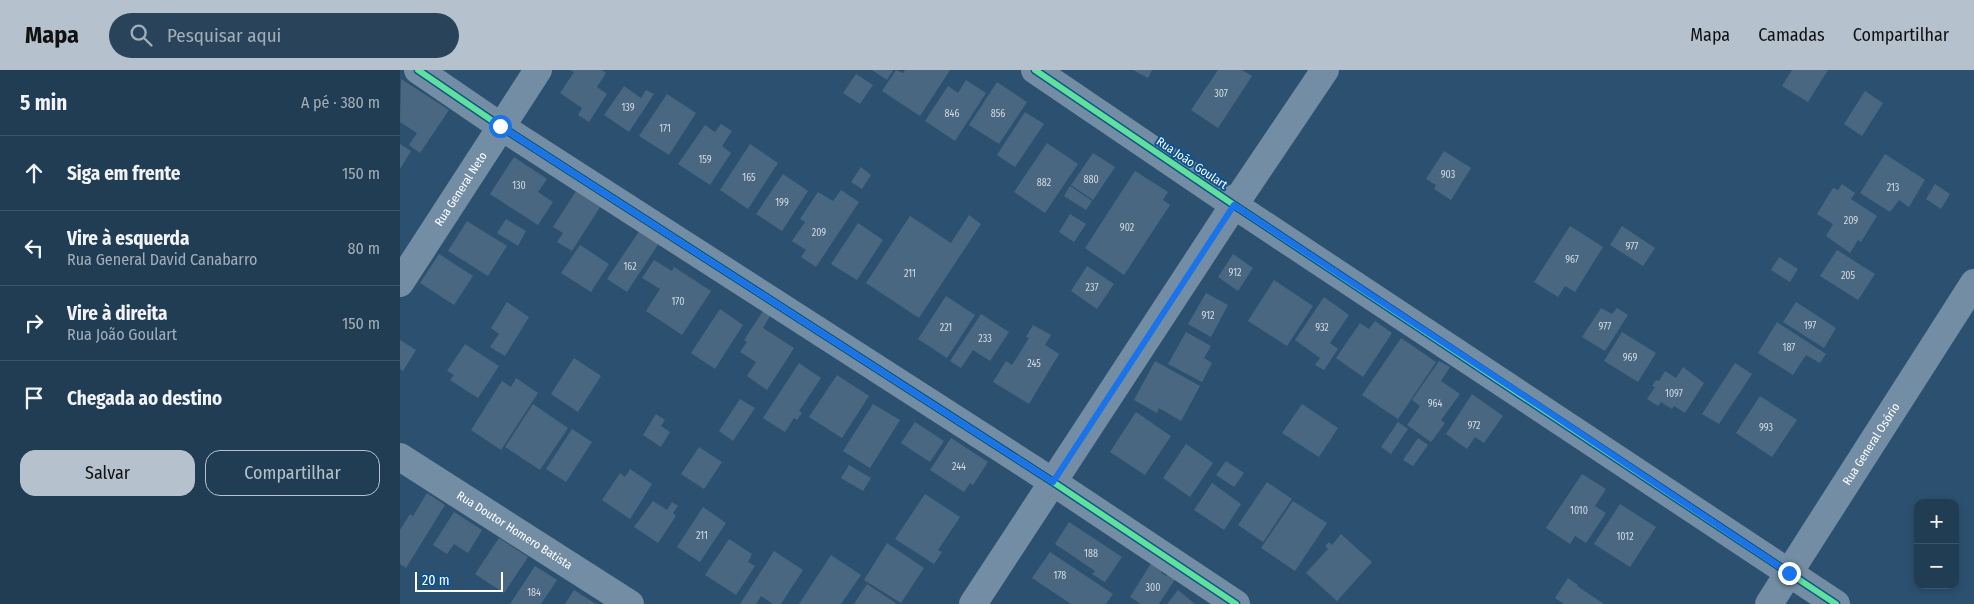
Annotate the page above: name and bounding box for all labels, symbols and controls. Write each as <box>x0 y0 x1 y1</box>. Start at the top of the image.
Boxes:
search box <box>109 13 459 58</box>
text: Mapa <box>25 21 79 49</box>
icon: search <box>127 21 155 49</box>
text: Pesquisar aqui <box>167 24 281 47</box>
text: Mapa <box>1690 24 1730 46</box>
text: Camadas <box>1758 24 1825 46</box>
text: Compartilhar <box>1853 24 1949 46</box>
house number: 307 <box>1214 88 1228 100</box>
text: 5 min <box>20 90 67 116</box>
text: A pé · 380 m <box>301 93 380 112</box>
house number: 139 <box>621 102 635 114</box>
house number: 846 <box>945 108 959 120</box>
house number: 856 <box>991 108 1005 120</box>
route start <box>489 115 512 138</box>
house number: 171 <box>659 123 671 135</box>
street label: Rua João Goulart <box>1154 134 1230 192</box>
street label: Rua General Neto <box>432 149 490 229</box>
house number: 159 <box>698 154 712 166</box>
icon: ahead <box>20 159 48 187</box>
text: Siga em frente <box>67 162 181 185</box>
text: 150 m <box>342 164 380 183</box>
house number: 903 <box>1441 169 1456 181</box>
house number: 165 <box>742 172 756 184</box>
house number: 880 <box>1083 174 1099 186</box>
house number: 882 <box>1037 177 1052 189</box>
house number: 130 <box>512 180 526 192</box>
house number: 213 <box>1887 182 1900 194</box>
house number: 199 <box>775 197 789 209</box>
house number: 209 <box>1844 215 1858 227</box>
house number: 902 <box>1120 222 1135 234</box>
text: Vire à esquerda <box>67 227 189 250</box>
house number: 209 <box>812 227 826 239</box>
icon: left <box>20 234 48 262</box>
text: 80 m <box>348 239 380 258</box>
house number: 977 <box>1626 241 1638 253</box>
text: Rua General David Canabarro <box>67 250 258 269</box>
house number: 967 <box>1565 254 1579 266</box>
house number: 162 <box>623 261 637 273</box>
house number: 912 <box>1229 267 1242 279</box>
house number: 211 <box>904 268 916 280</box>
house number: 205 <box>1841 270 1856 282</box>
house number: 237 <box>1086 282 1098 294</box>
house number: 170 <box>671 296 685 308</box>
text: Vire à direita <box>67 302 168 325</box>
icon: right <box>20 309 48 337</box>
house number: 912 <box>1202 310 1215 322</box>
text: 150 m <box>342 314 380 333</box>
house number: 197 <box>1804 320 1816 332</box>
house number: 977 <box>1599 321 1611 333</box>
house number: 221 <box>940 322 952 334</box>
house number: 932 <box>1315 322 1329 334</box>
text: Rua João Goulart <box>67 325 177 344</box>
house number: 233 <box>978 333 992 345</box>
house number: 187 <box>1783 342 1795 354</box>
house number: 969 <box>1623 352 1637 364</box>
house number: 245 <box>1027 358 1041 370</box>
icon: arrive <box>20 384 48 412</box>
text: Chegada ao destino <box>67 387 222 410</box>
house number: 1097 <box>1665 388 1683 400</box>
house number: 964 <box>1428 398 1442 410</box>
street label: Rua General Osório <box>1840 400 1903 488</box>
house number: 972 <box>1467 420 1481 432</box>
house number: 993 <box>1759 422 1774 434</box>
button: Salvar <box>20 450 195 496</box>
button: Compartilhar <box>205 450 380 496</box>
house number: 244 <box>952 461 966 473</box>
street label: Rua Doutor Homero Batista <box>454 488 575 572</box>
map controls <box>1914 499 1959 589</box>
button: + <box>1914 499 1959 544</box>
house number: 1010 <box>1570 505 1588 517</box>
house number: 211 <box>696 530 708 542</box>
house number: 1012 <box>1616 531 1634 543</box>
button: − <box>1914 544 1959 589</box>
house number: 188 <box>1084 548 1098 560</box>
route end <box>1778 562 1801 585</box>
scale bar <box>415 569 502 592</box>
house number: 178 <box>1054 570 1066 582</box>
text: 20 m <box>422 572 450 589</box>
house number: 300 <box>1146 582 1160 594</box>
house number: 184 <box>527 587 541 599</box>

